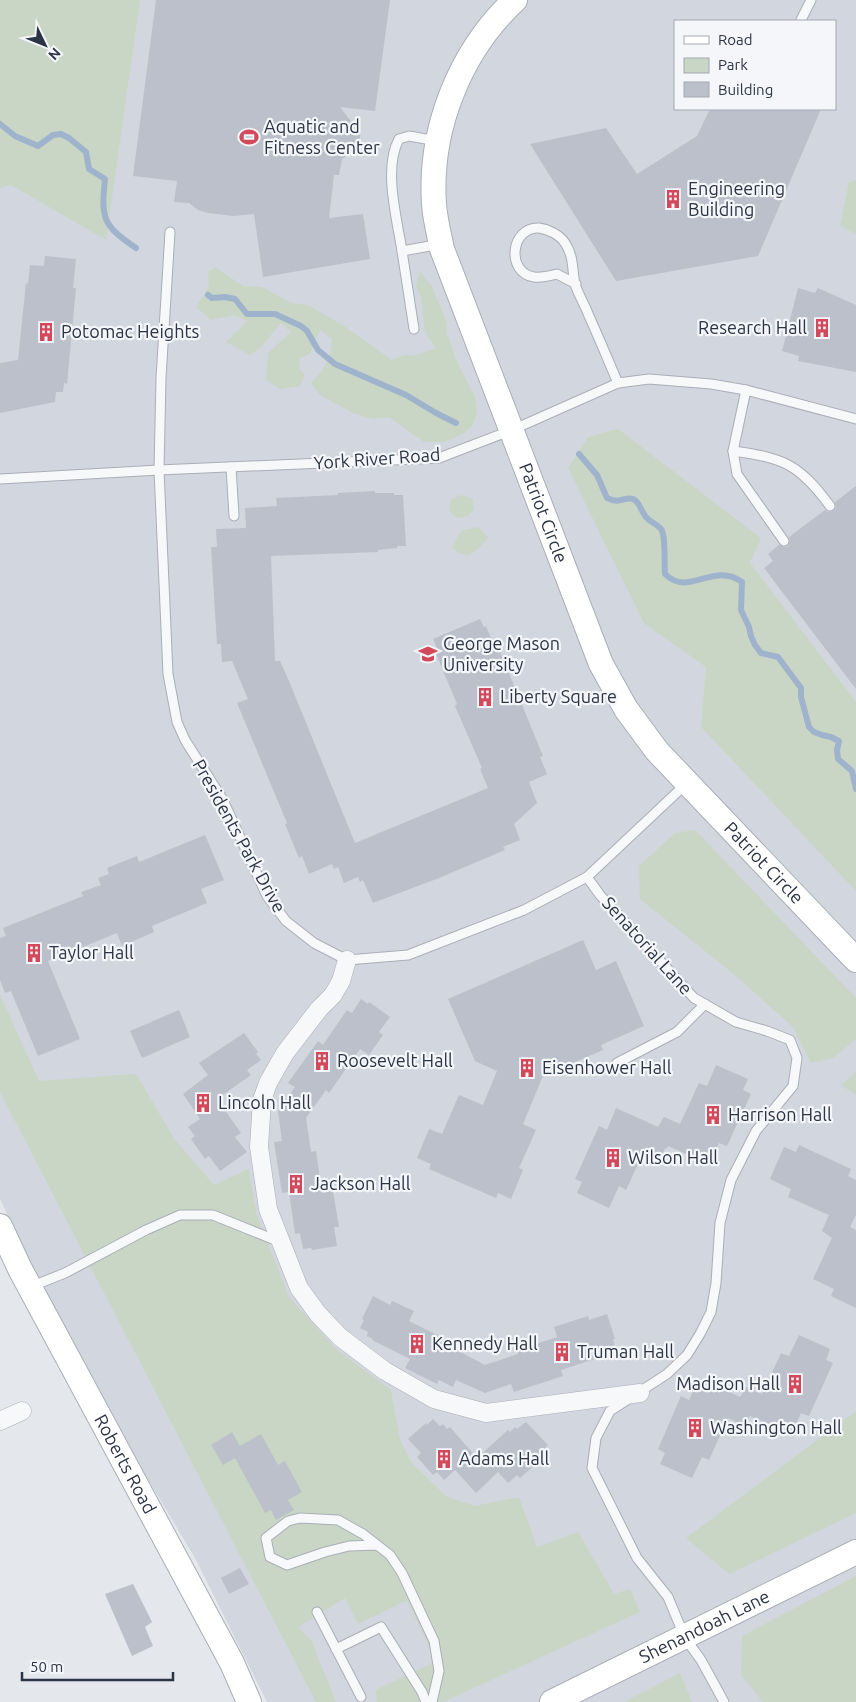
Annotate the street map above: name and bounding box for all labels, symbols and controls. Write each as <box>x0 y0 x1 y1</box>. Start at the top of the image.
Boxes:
north arrow <box>20 20 70 70</box>
legend <box>674 20 836 110</box>
text: Road <box>718 31 753 48</box>
text: N <box>45 45 64 63</box>
text: Park <box>718 56 748 73</box>
text: Building <box>718 81 773 98</box>
place label: Aquatic and Fitness Center <box>264 116 380 157</box>
sports icon: Aquatic and Fitness Center <box>238 126 260 148</box>
place label: Engineering Building <box>688 178 785 219</box>
building icon: Engineering Building <box>662 188 684 210</box>
place label: Research Hall <box>698 317 807 337</box>
building icon: Research Hall <box>811 317 833 339</box>
building icon: Potomac Heights <box>35 321 57 343</box>
place label: Potomac Heights <box>61 321 199 341</box>
street label: York River Road <box>313 444 441 472</box>
street label: Patriot Circle <box>516 460 572 565</box>
place label: George Mason University <box>443 633 560 674</box>
school or university icon: George Mason University <box>417 643 439 665</box>
building icon: Liberty Square <box>474 686 496 708</box>
place label: Liberty Square <box>500 686 617 706</box>
street label: Presidents Park Drive <box>189 755 290 916</box>
street label: Patriot Circle <box>721 817 808 907</box>
street label: Senatorial Lane <box>599 892 697 998</box>
building icon: Taylor Hall <box>23 942 45 964</box>
place label: Taylor Hall <box>49 942 134 962</box>
building icon: Roosevelt Hall <box>311 1050 333 1072</box>
place label: Roosevelt Hall <box>337 1050 453 1070</box>
building icon: Eisenhower Hall <box>516 1057 538 1079</box>
place label: Eisenhower Hall <box>542 1057 672 1077</box>
building icon: Lincoln Hall <box>192 1092 214 1114</box>
place label: Lincoln Hall <box>218 1092 311 1112</box>
building icon: Harrison Hall <box>702 1104 724 1126</box>
place label: Harrison Hall <box>728 1104 832 1124</box>
building icon: Wilson Hall <box>602 1147 624 1169</box>
place label: Wilson Hall <box>628 1147 718 1167</box>
building icon: Jackson Hall <box>285 1173 307 1195</box>
place label: Jackson Hall <box>311 1173 411 1193</box>
building icon: Kennedy Hall <box>406 1333 428 1355</box>
place label: Kennedy Hall <box>432 1333 538 1353</box>
building icon: Truman Hall <box>551 1341 573 1363</box>
place label: Truman Hall <box>577 1341 674 1361</box>
place label: Madison Hall <box>676 1373 780 1393</box>
building icon: Madison Hall <box>784 1373 806 1395</box>
street label: Roberts Road <box>91 1411 161 1517</box>
building icon: Washington Hall <box>684 1417 706 1439</box>
place label: Washington Hall <box>710 1417 842 1437</box>
building icon: Adams Hall <box>433 1448 455 1470</box>
place label: Adams Hall <box>459 1448 549 1468</box>
street label: Shenandoah Lane <box>636 1585 773 1666</box>
scale bar <box>22 1650 174 1682</box>
text: 50 m <box>30 1658 63 1675</box>

